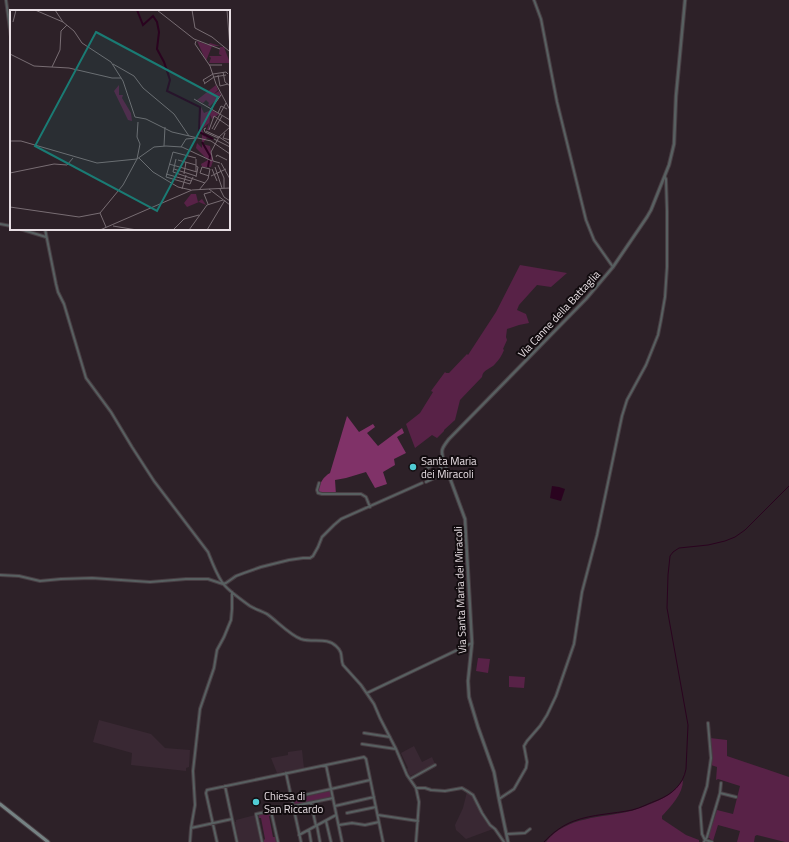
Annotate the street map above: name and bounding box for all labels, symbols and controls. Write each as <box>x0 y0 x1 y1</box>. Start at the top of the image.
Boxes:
inset map <box>10 10 230 230</box>
street label: Via Canne della Battaglia <box>514 266 604 361</box>
place label: Santa Maria dei Miracoli <box>421 453 477 482</box>
marker: Santa Maria dei Miracoli <box>408 462 418 472</box>
street label: Via Santa Maria dei Miracoli <box>450 526 470 654</box>
place label: Chiesa di San Riccardo <box>264 788 324 817</box>
marker: Chiesa di San Riccardo <box>251 797 261 807</box>

